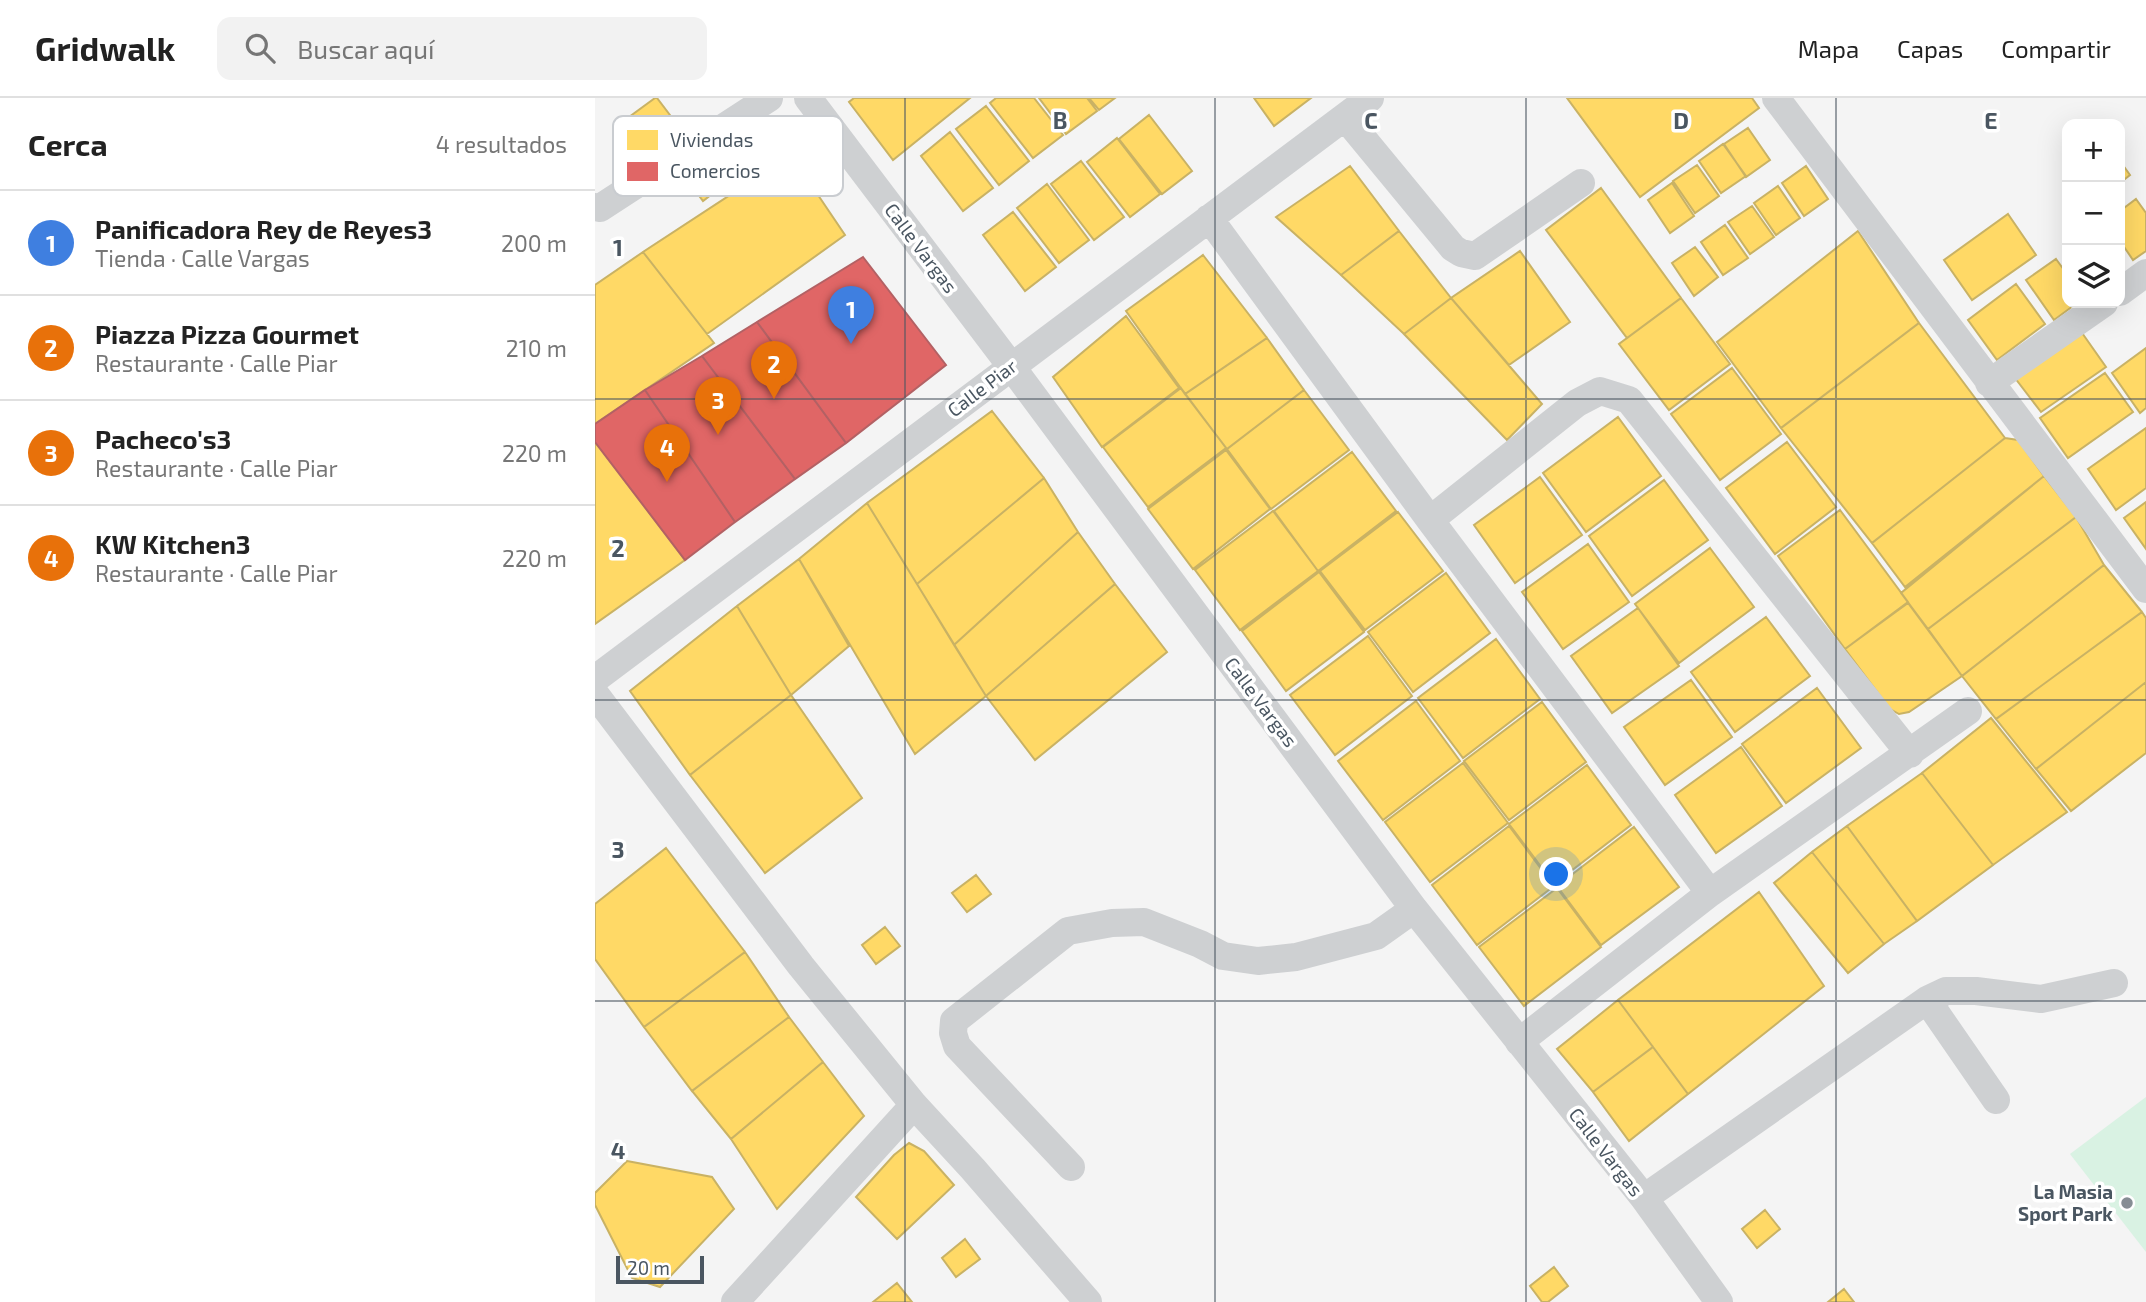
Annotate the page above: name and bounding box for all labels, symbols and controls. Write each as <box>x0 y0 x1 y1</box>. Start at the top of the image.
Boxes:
search box <box>217 17 707 80</box>
text: Gridwalk <box>35 28 175 68</box>
icon: search <box>241 29 279 67</box>
text: Buscar aquí <box>297 33 434 64</box>
text: Mapa <box>1798 34 1859 63</box>
text: Capas <box>1897 34 1963 63</box>
text: Compartir <box>2001 34 2111 63</box>
text: B <box>1053 106 1067 134</box>
text: C <box>1364 106 1378 134</box>
text: D <box>1673 106 1689 134</box>
text: E <box>1984 106 1998 134</box>
legend <box>613 116 843 196</box>
map controls <box>2062 119 2125 308</box>
button: + <box>2062 119 2125 182</box>
text: Cerca <box>28 126 108 162</box>
text: Viviendas <box>670 128 753 151</box>
text: 4 resultados <box>436 130 567 158</box>
text: Comercios <box>670 159 760 182</box>
button: − <box>2062 182 2125 245</box>
street label: Calle Vargas <box>880 198 963 297</box>
text: Panificadora Rey de Reyes3 <box>95 213 432 244</box>
text: 1 <box>46 229 56 257</box>
text: 200 m <box>501 229 567 257</box>
text: 1 <box>613 233 623 261</box>
text: Tienda · Calle Vargas <box>95 244 310 272</box>
button: layers <box>2062 245 2125 308</box>
pin: 1 <box>828 286 874 344</box>
text: Piazza Pizza Gourmet <box>95 318 359 349</box>
text: 2 <box>44 334 58 362</box>
text: 210 m <box>506 334 567 362</box>
pin: 2 <box>751 341 797 399</box>
text: Restaurante · Calle Piar <box>95 349 338 377</box>
street label: Calle Piar <box>942 354 1021 421</box>
pin: 3 <box>695 377 741 435</box>
text: Pacheco's3 <box>95 423 231 454</box>
pin: 4 <box>644 424 690 482</box>
text: 3 <box>44 439 58 467</box>
text: 220 m <box>502 439 567 467</box>
text: Restaurante · Calle Piar <box>95 454 338 482</box>
text: KW Kitchen3 <box>95 528 251 559</box>
text: 2 <box>611 534 625 562</box>
text: 4 <box>44 544 58 572</box>
text: 220 m <box>502 544 567 572</box>
text: Restaurante · Calle Piar <box>95 559 338 587</box>
street label: Calle Vargas <box>1220 652 1303 751</box>
text: 3 <box>611 835 625 863</box>
your location <box>1539 857 1573 891</box>
street label: Calle Vargas <box>1565 1103 1648 1201</box>
text: 4 <box>611 1136 625 1164</box>
place label: La Masia Sport Park <box>2018 1180 2113 1225</box>
marker: La Masia Sport Park <box>2119 1195 2135 1211</box>
scale bar <box>616 1253 703 1285</box>
text: 20 m <box>627 1256 670 1279</box>

